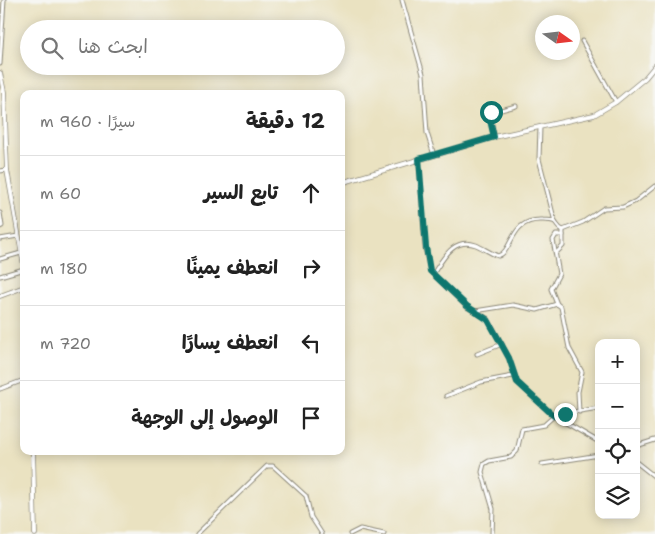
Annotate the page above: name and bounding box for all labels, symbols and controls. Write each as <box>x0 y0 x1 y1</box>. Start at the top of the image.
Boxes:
north arrow <box>535 15 580 60</box>
search box <box>20 20 345 75</box>
icon: search <box>38 34 66 62</box>
text: ابحث هنا <box>78 34 148 59</box>
route start <box>480 101 503 124</box>
text: 12 دقيقة <box>246 107 325 135</box>
text: سيرًا · 960 m <box>40 111 135 132</box>
icon: ahead <box>297 179 325 207</box>
text: تابع السير <box>204 180 278 205</box>
text: 60 m <box>40 183 81 204</box>
icon: right <box>297 254 325 282</box>
text: انعطف يمينًا <box>187 255 278 280</box>
text: 180 m <box>40 258 88 279</box>
icon: left <box>297 329 325 357</box>
text: انعطف يسارًا <box>182 330 278 355</box>
text: 720 m <box>40 333 91 354</box>
map controls <box>595 339 640 519</box>
button: + <box>595 339 640 384</box>
button: − <box>595 384 640 429</box>
route end <box>554 403 577 426</box>
icon: arrive <box>297 404 325 432</box>
text: الوصول إلى الوجهة <box>131 405 278 430</box>
button: locate <box>595 429 640 474</box>
button: layers <box>595 474 640 519</box>

